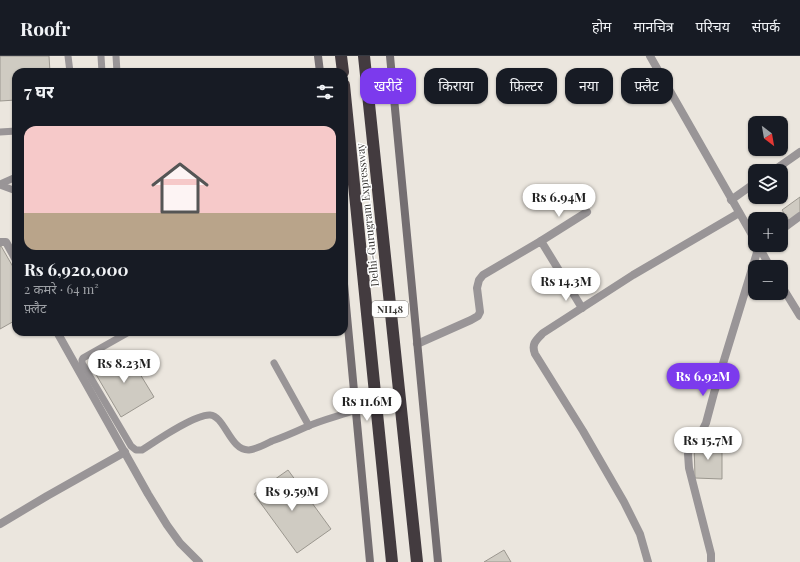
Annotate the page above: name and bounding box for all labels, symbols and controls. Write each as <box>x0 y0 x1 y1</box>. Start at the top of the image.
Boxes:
text: Roofr <box>20 15 70 41</box>
text: होम <box>592 17 611 36</box>
text: मानचित्र <box>633 17 674 36</box>
text: परिचय <box>696 17 730 36</box>
text: संपर्क <box>752 17 780 36</box>
chip: खरीदें <box>360 68 416 104</box>
chip: किराया <box>424 68 488 104</box>
chip: फ़िल्टर <box>496 68 557 104</box>
chip: नया <box>565 68 613 104</box>
chip: फ़्लैट <box>621 68 673 104</box>
text: 7 घर <box>24 80 54 102</box>
icon: filters <box>314 81 336 103</box>
north arrow <box>748 116 788 156</box>
map controls <box>748 116 788 300</box>
street label: Delhi-Gurugram Expressway <box>352 142 382 287</box>
icon: home <box>144 152 216 224</box>
button: layers <box>748 164 788 204</box>
pin: Rs 6.94M <box>518 184 600 218</box>
text: Rs 6.94M <box>532 188 586 205</box>
button: + <box>748 212 788 252</box>
text: Rs 6,920,000 <box>24 258 128 280</box>
button: − <box>748 260 788 300</box>
pin: Rs 14.3M <box>525 268 607 302</box>
text: Rs 14.3M <box>540 272 592 289</box>
text: 2 कमरे · 64 m² <box>24 280 99 297</box>
text: फ़्लैट <box>24 299 47 316</box>
road number: NH48 <box>372 301 408 317</box>
pin: Rs 8.23M <box>83 350 165 384</box>
text: Rs 8.23M <box>97 354 151 371</box>
pin: Rs 6.92M <box>662 363 744 397</box>
text: Rs 6.92M <box>676 367 730 384</box>
pin: Rs 11.6M <box>326 388 408 422</box>
text: Rs 11.6M <box>342 392 392 409</box>
pin: Rs 15.7M <box>667 427 749 461</box>
text: Rs 15.7M <box>683 431 733 448</box>
pin: Rs 9.59M <box>251 478 333 512</box>
text: Rs 9.59M <box>265 482 319 499</box>

